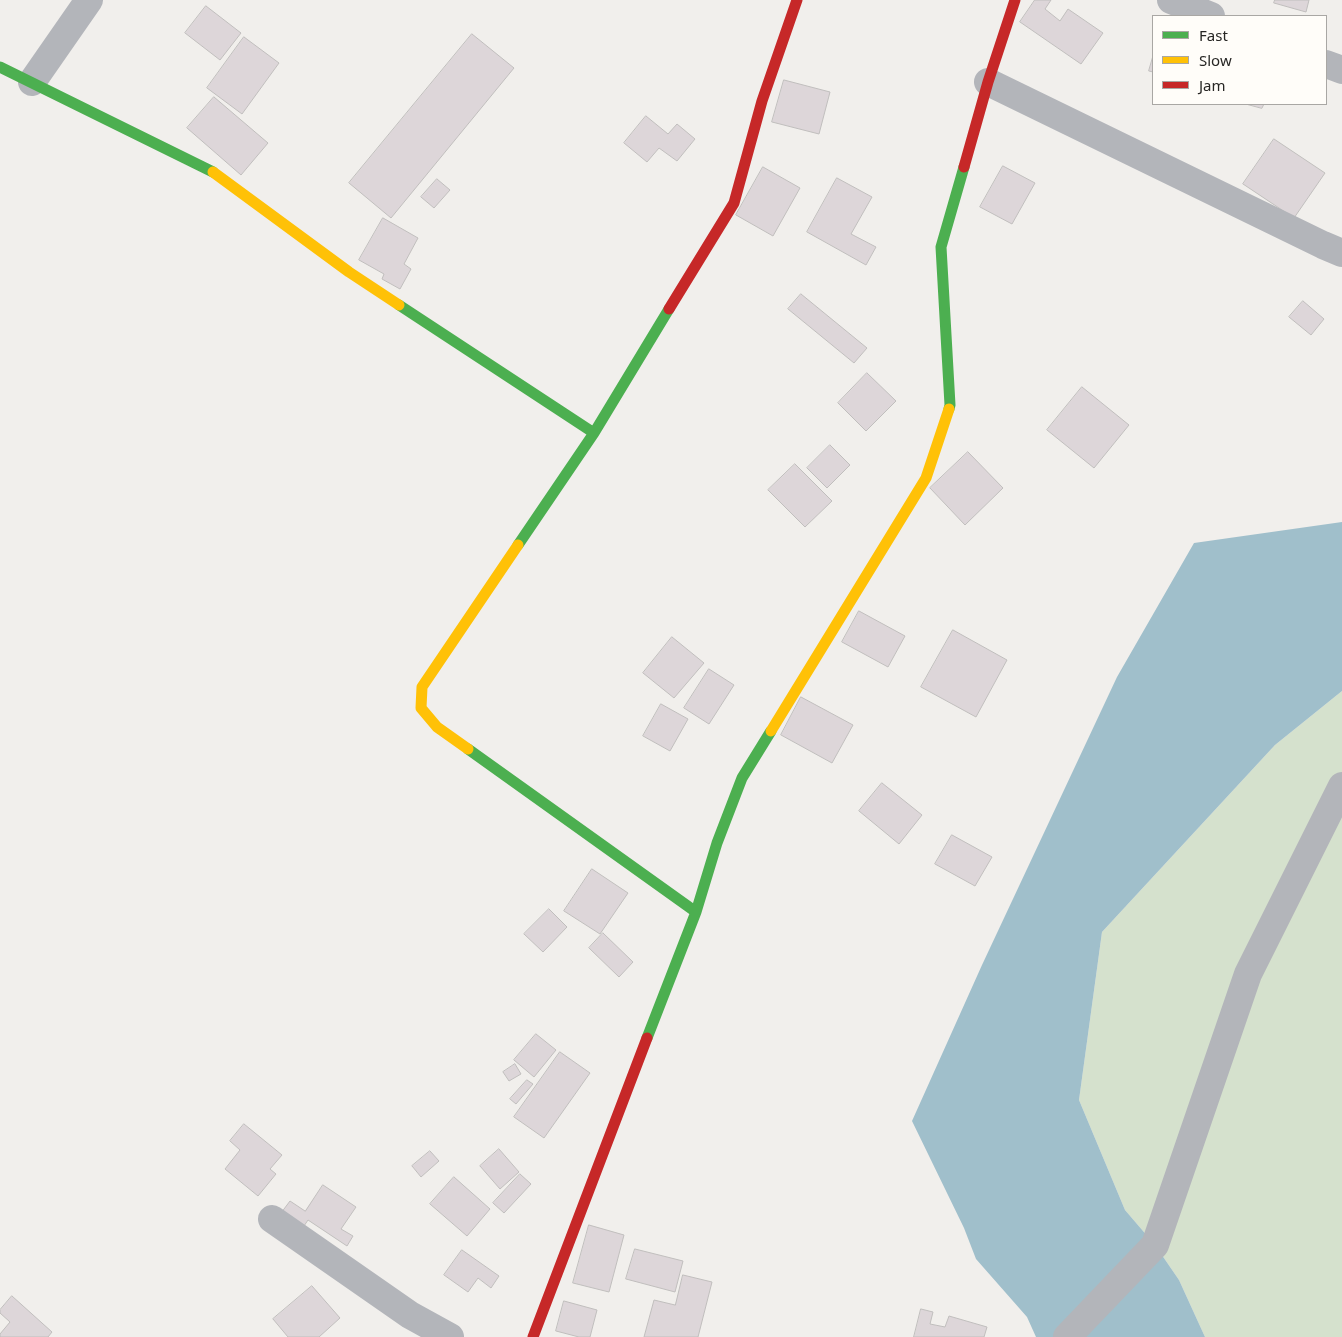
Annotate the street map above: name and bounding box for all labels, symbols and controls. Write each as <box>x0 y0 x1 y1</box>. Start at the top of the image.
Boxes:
legend <box>1152 15 1327 105</box>
text: Fast <box>1199 25 1228 45</box>
text: Slow <box>1199 50 1232 70</box>
text: Jam <box>1199 75 1226 95</box>

